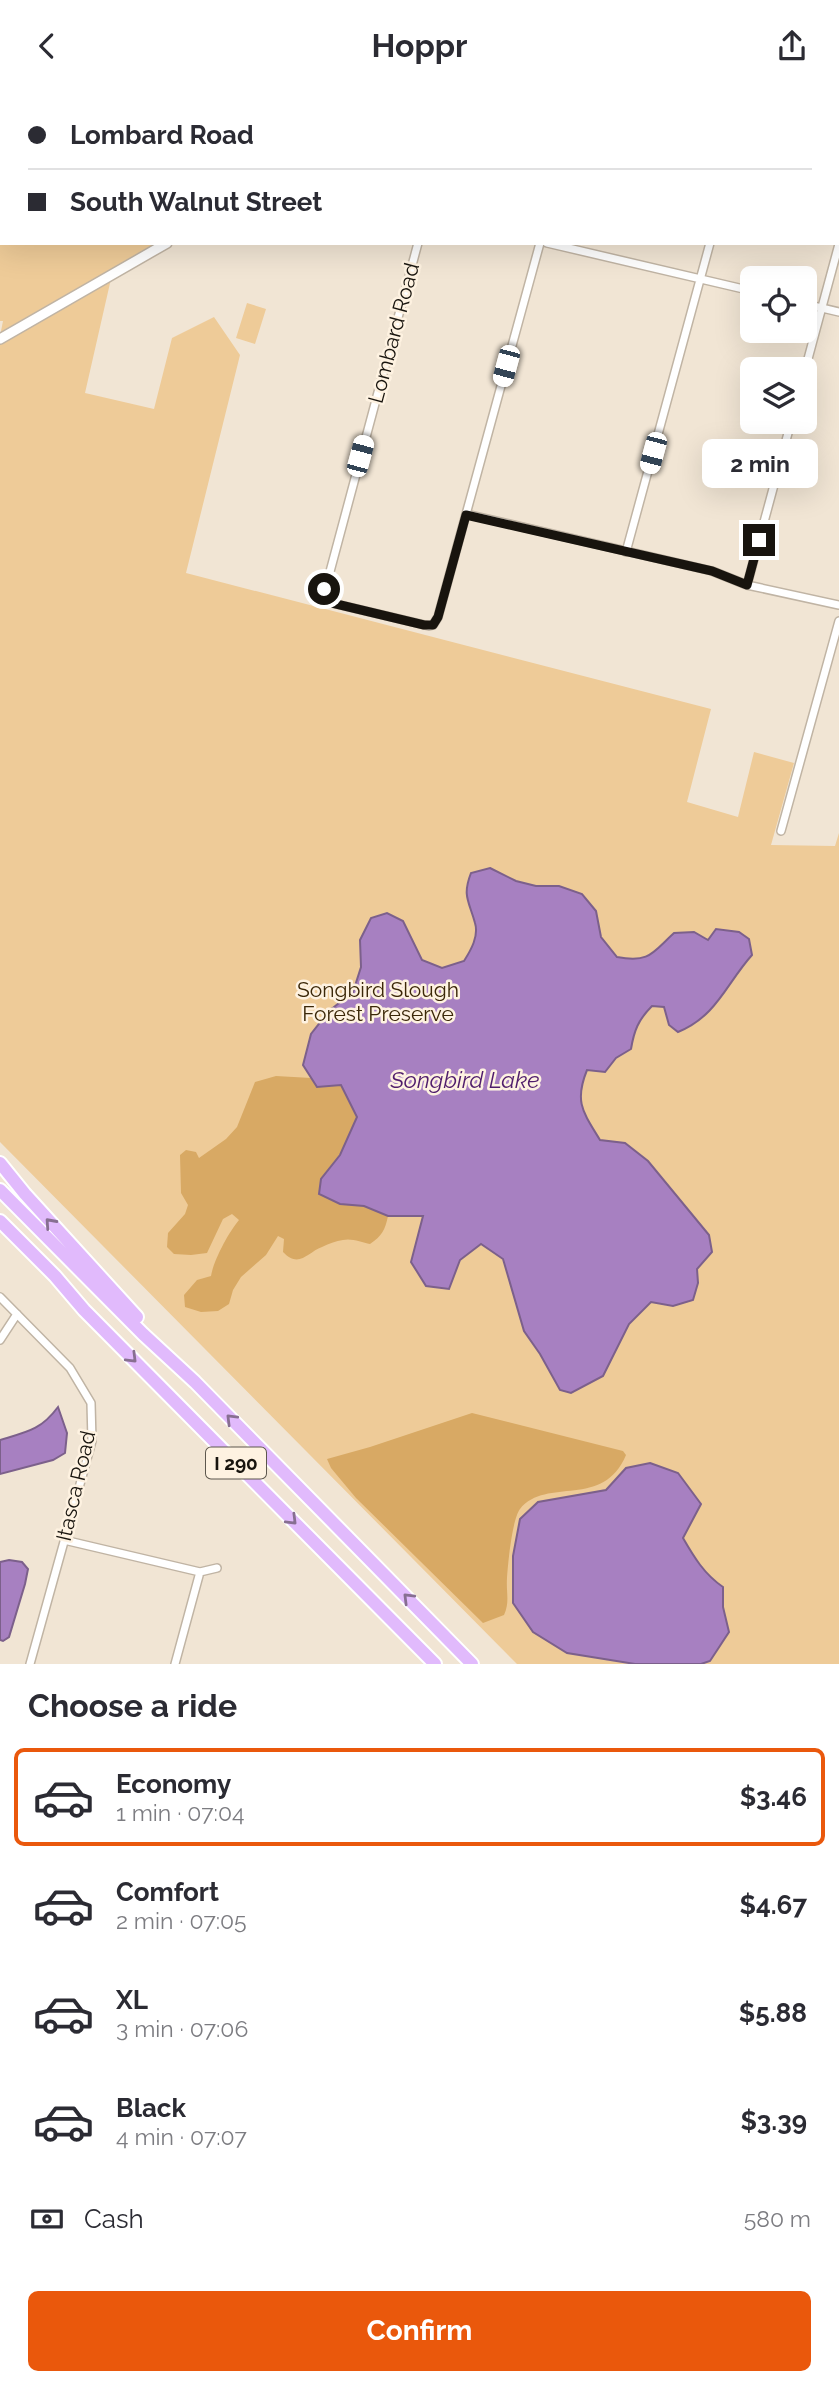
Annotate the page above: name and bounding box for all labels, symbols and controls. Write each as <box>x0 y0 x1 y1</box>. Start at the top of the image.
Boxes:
icon: back <box>28 27 66 65</box>
text: Hoppr <box>372 27 467 64</box>
icon: share <box>773 27 811 65</box>
text: Lombard Road <box>70 120 254 150</box>
text: South Walnut Street <box>70 187 322 217</box>
street label: Lombard Road <box>363 260 424 406</box>
map controls <box>740 266 817 434</box>
button: locate <box>740 266 817 343</box>
car <box>491 343 522 389</box>
button: layers <box>740 357 817 434</box>
car <box>638 430 669 476</box>
car <box>345 433 376 479</box>
callout: 2 min <box>701 439 817 487</box>
text: 2 min <box>730 450 790 477</box>
route end <box>743 524 775 556</box>
route start <box>308 573 340 605</box>
park label: Songbird Slough Forest Preserve <box>297 977 459 1026</box>
water label: Songbird Lake <box>389 1066 540 1093</box>
one-way arrow <box>46 1218 59 1231</box>
one-way arrow <box>124 1350 137 1363</box>
one-way arrow <box>226 1414 239 1427</box>
street label: Itasca Road <box>51 1428 100 1543</box>
road number: I 290 <box>206 1447 266 1479</box>
one-way arrow <box>284 1512 297 1525</box>
one-way arrow <box>403 1593 416 1606</box>
text: Choose a ride <box>28 1687 237 1724</box>
icon: car <box>32 1766 95 1829</box>
text: Economy <box>116 1769 231 1799</box>
text: $3.46 <box>740 1782 807 1812</box>
text: 1 min · 07:04 <box>116 1799 245 1826</box>
icon: car <box>32 1874 95 1937</box>
text: Comfort <box>116 1877 219 1907</box>
text: $4.67 <box>739 1890 807 1920</box>
text: 2 min · 07:05 <box>116 1907 247 1934</box>
icon: car <box>32 1982 95 2045</box>
text: XL <box>116 1985 148 2015</box>
text: $5.88 <box>739 1998 807 2028</box>
text: 3 min · 07:06 <box>116 2015 248 2042</box>
icon: car <box>32 2090 95 2153</box>
text: Black <box>116 2093 186 2123</box>
text: $3.39 <box>740 2106 807 2136</box>
text: 4 min · 07:07 <box>116 2123 247 2150</box>
icon: cash <box>28 2200 66 2238</box>
text: Cash <box>84 2204 144 2234</box>
text: 580 m <box>744 2205 811 2232</box>
button: Confirm <box>28 2291 811 2371</box>

